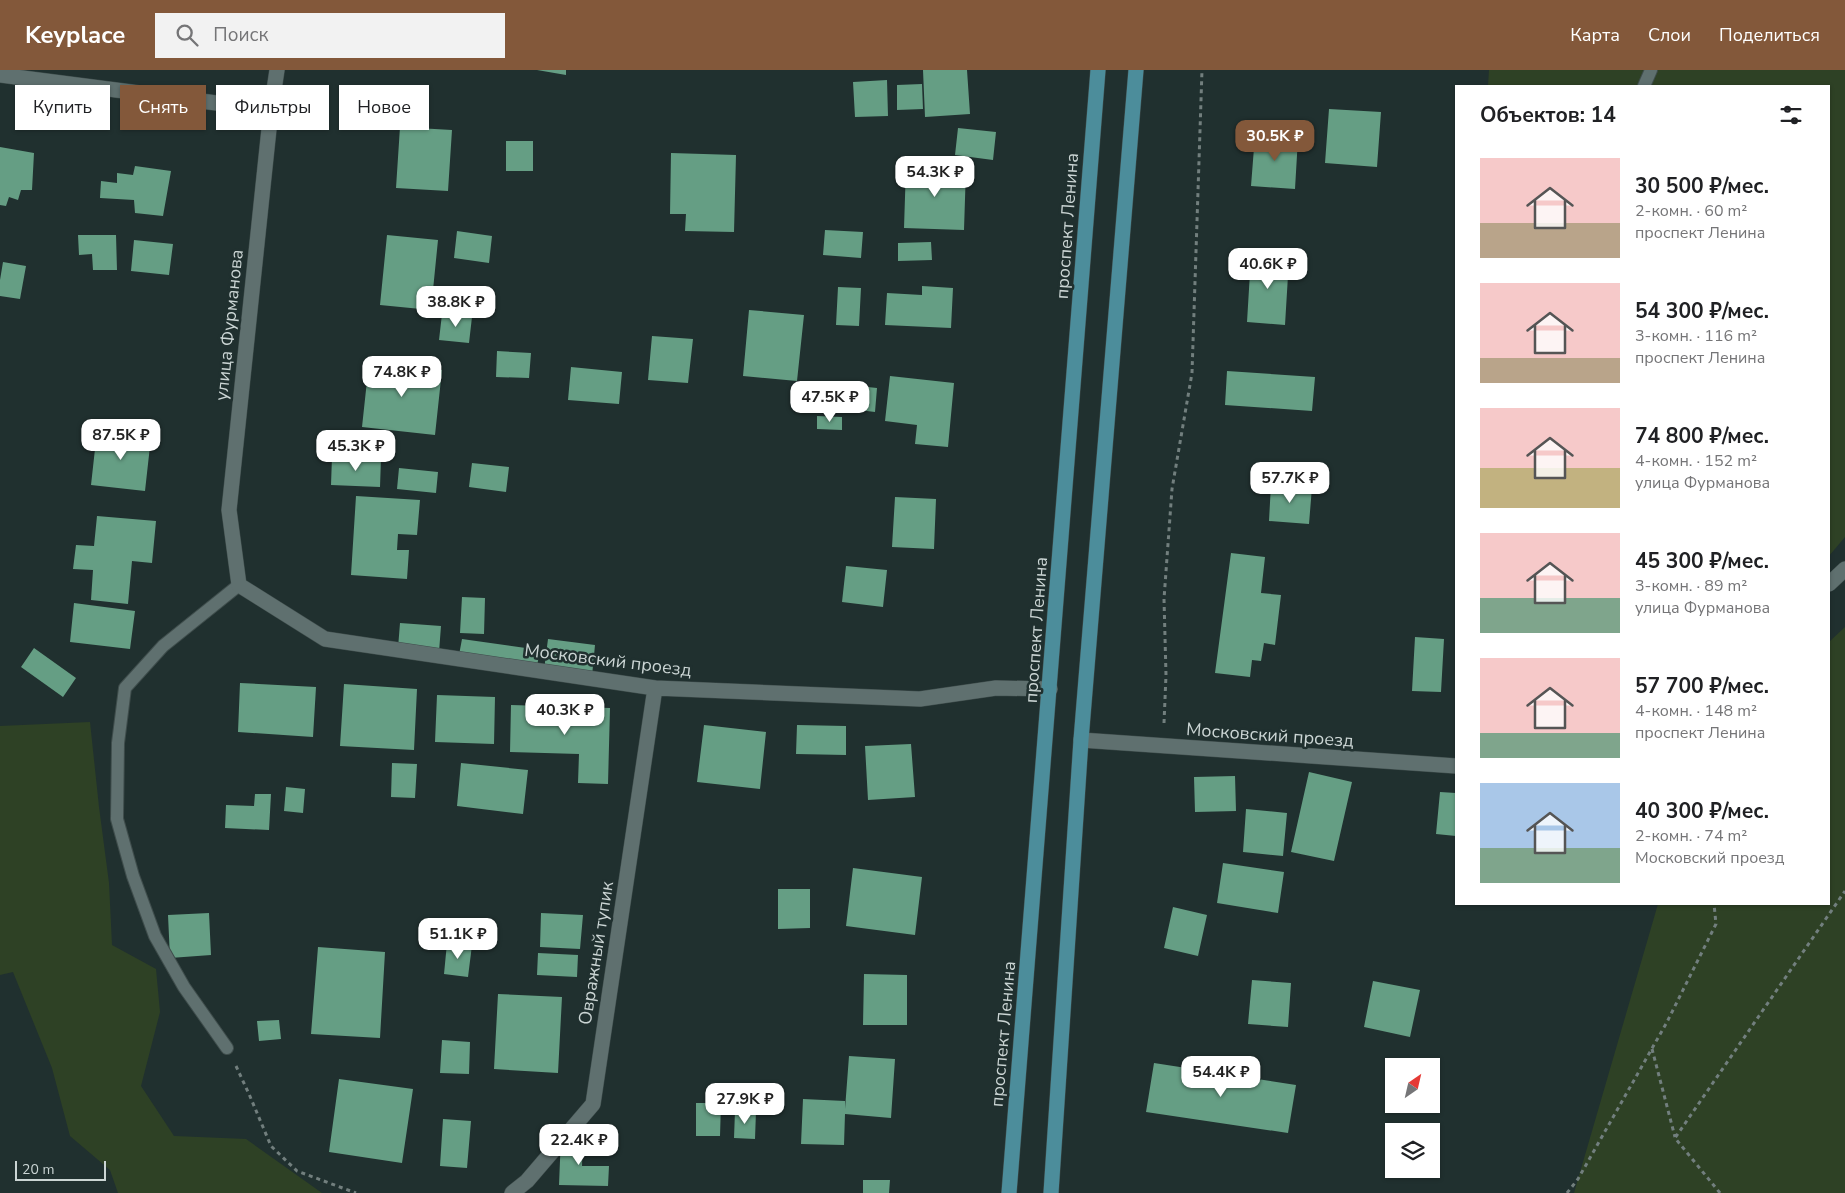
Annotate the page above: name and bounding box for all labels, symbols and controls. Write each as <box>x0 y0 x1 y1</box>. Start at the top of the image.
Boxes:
search box <box>155 13 505 58</box>
text: Keyplace <box>25 19 125 51</box>
icon: search <box>173 21 201 49</box>
text: Поиск <box>213 22 269 48</box>
text: Карта <box>1570 23 1620 47</box>
text: Слои <box>1648 23 1691 47</box>
text: Поделиться <box>1719 23 1820 47</box>
chip: Купить <box>15 85 110 130</box>
chip: Снять <box>120 85 206 130</box>
chip: Фильтры <box>216 85 329 130</box>
chip: Новое <box>339 85 429 130</box>
text: Объектов: 14 <box>1480 101 1616 129</box>
icon: filters <box>1777 101 1805 129</box>
pin: 30.5K ₽ <box>1229 119 1321 162</box>
text: 30.5K ₽ <box>1246 125 1304 147</box>
street label: проспект Ленина <box>1050 152 1084 300</box>
pin: 54.3K ₽ <box>889 156 981 198</box>
text: 54.3K ₽ <box>906 161 964 183</box>
text: 30 500 ₽/мес. <box>1635 172 1769 200</box>
icon: home <box>1520 178 1580 238</box>
text: 2-комн. · 60 m² <box>1635 200 1747 222</box>
text: проспект Ленина <box>1635 222 1765 244</box>
street label: улица Фурманова <box>209 248 249 402</box>
pin: 40.6K ₽ <box>1222 248 1314 290</box>
text: 40.6K ₽ <box>1239 253 1297 275</box>
pin: 38.8K ₽ <box>410 286 502 328</box>
text: 38.8K ₽ <box>427 291 485 313</box>
text: 54 300 ₽/мес. <box>1635 297 1769 325</box>
icon: home <box>1520 303 1580 363</box>
text: 3-комн. · 116 m² <box>1635 325 1757 347</box>
text: проспект Ленина <box>1635 347 1765 369</box>
pin: 74.8K ₽ <box>356 356 448 398</box>
text: 74.8K ₽ <box>373 361 431 383</box>
pin: 47.5K ₽ <box>784 380 876 423</box>
text: 47.5K ₽ <box>801 386 859 408</box>
pin: 87.5K ₽ <box>75 418 167 461</box>
text: 74 800 ₽/мес. <box>1635 422 1769 450</box>
text: 87.5K ₽ <box>92 424 150 446</box>
icon: home <box>1520 428 1580 488</box>
pin: 45.3K ₽ <box>310 430 402 472</box>
text: 45.3K ₽ <box>327 435 385 457</box>
text: 4-комн. · 152 m² <box>1635 450 1757 472</box>
pin: 57.7K ₽ <box>1244 462 1336 504</box>
text: 57.7K ₽ <box>1261 467 1319 489</box>
text: улица Фурманова <box>1635 472 1770 494</box>
text: 45 300 ₽/мес. <box>1635 547 1769 575</box>
icon: home <box>1520 553 1580 613</box>
street label: проспект Ленина <box>1019 556 1053 704</box>
text: 3-комн. · 89 m² <box>1635 575 1747 597</box>
text: улица Фурманова <box>1635 597 1770 619</box>
street label: Московский проезд <box>523 638 693 682</box>
text: 57 700 ₽/мес. <box>1635 672 1769 700</box>
icon: home <box>1520 678 1580 738</box>
pin: 40.3K ₽ <box>519 694 611 736</box>
text: 40.3K ₽ <box>536 699 594 721</box>
text: 4-комн. · 148 m² <box>1635 700 1757 722</box>
street label: Московский проезд <box>1185 717 1355 753</box>
text: проспект Ленина <box>1635 722 1765 744</box>
text: 40 300 ₽/мес. <box>1635 797 1769 825</box>
icon: home <box>1520 803 1580 863</box>
text: 2-комн. · 74 m² <box>1635 825 1747 847</box>
text: Московский проезд <box>1635 847 1784 869</box>
street label: Овражный тупик <box>573 879 619 1026</box>
pin: 51.1K ₽ <box>412 918 504 960</box>
text: 51.1K ₽ <box>429 923 487 945</box>
street label: проспект Ленина <box>985 960 1021 1108</box>
pin: 54.4K ₽ <box>1175 1056 1267 1098</box>
north arrow <box>1385 1058 1440 1112</box>
map controls <box>1385 1058 1440 1178</box>
text: 54.4K ₽ <box>1192 1061 1250 1083</box>
pin: 27.9K ₽ <box>699 1082 791 1125</box>
text: 27.9K ₽ <box>716 1088 774 1110</box>
button: layers <box>1385 1123 1440 1178</box>
pin: 22.4K ₽ <box>533 1124 625 1166</box>
text: 22.4K ₽ <box>550 1129 608 1151</box>
scale bar <box>15 1158 106 1181</box>
text: 20 m <box>22 1160 54 1179</box>

